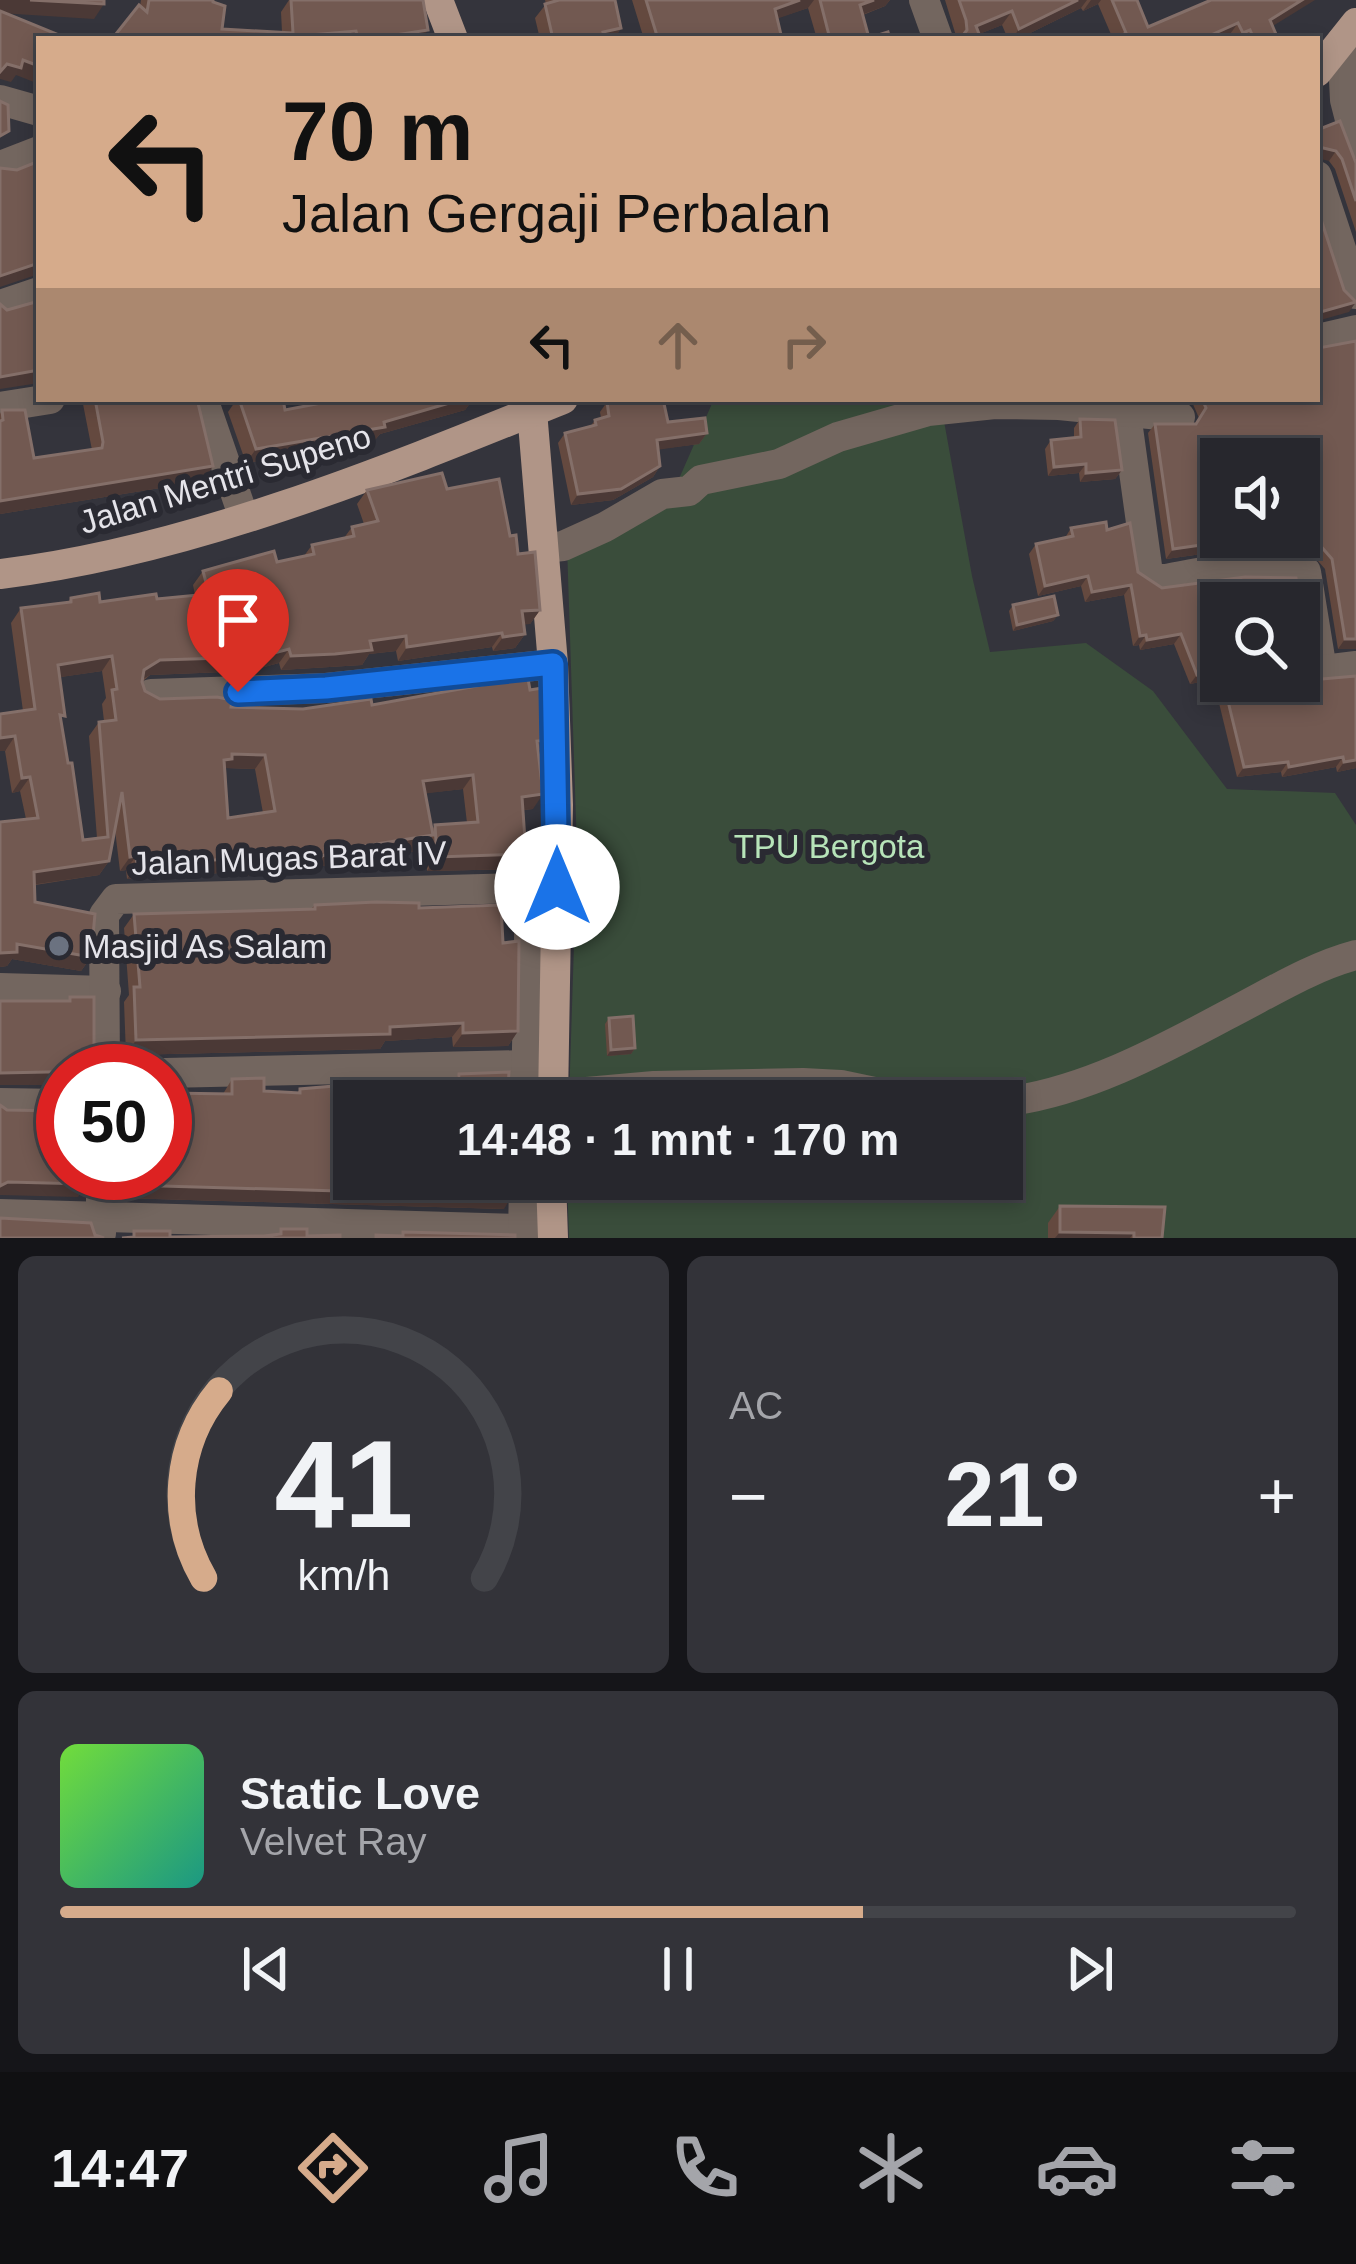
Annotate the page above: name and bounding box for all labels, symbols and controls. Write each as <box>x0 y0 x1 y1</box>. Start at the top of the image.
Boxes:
icon: left <box>84 84 240 240</box>
text: 70 m <box>282 84 473 178</box>
text: Jalan Gergaji Perbalan <box>282 183 831 243</box>
icon: left <box>519 312 585 378</box>
icon: ahead <box>645 312 711 378</box>
icon: right <box>771 312 837 378</box>
street label: Jalan Mentri Supeno <box>75 417 375 541</box>
map controls <box>1200 438 1320 702</box>
button: sound <box>1200 438 1320 558</box>
pin <box>187 569 289 692</box>
button: search <box>1200 582 1320 702</box>
icon: arrive <box>205 587 271 653</box>
position arrow <box>494 824 620 950</box>
park label: TPU Bergota <box>734 828 925 865</box>
street label: Jalan Mugas Barat IV <box>131 834 447 882</box>
place label: Masjid As Salam <box>83 928 327 965</box>
marker: Masjid As Salam <box>46 933 72 959</box>
speed limit sign: 50 <box>36 1044 192 1200</box>
text: 14:48 · 1 mnt · 170 m <box>457 1114 899 1165</box>
text: AC <box>729 1384 783 1427</box>
text: 41 <box>274 1414 413 1553</box>
text: 21° <box>944 1445 1081 1545</box>
text: − <box>729 1459 768 1533</box>
text: + <box>1257 1459 1296 1533</box>
text: km/h <box>297 1550 390 1598</box>
text: Static Love <box>240 1768 480 1819</box>
text: Velvet Ray <box>240 1820 426 1863</box>
icon: previous <box>233 1936 299 2002</box>
icon: pause <box>645 1936 711 2002</box>
icon: next <box>1057 1936 1123 2002</box>
icon: directions <box>291 2126 375 2210</box>
icon: music <box>477 2126 561 2210</box>
icon: phone <box>663 2126 747 2210</box>
icon: climate <box>849 2126 933 2210</box>
icon: car <box>1035 2126 1119 2210</box>
icon: filters <box>1221 2126 1305 2210</box>
text: 14:47 <box>51 2138 189 2198</box>

